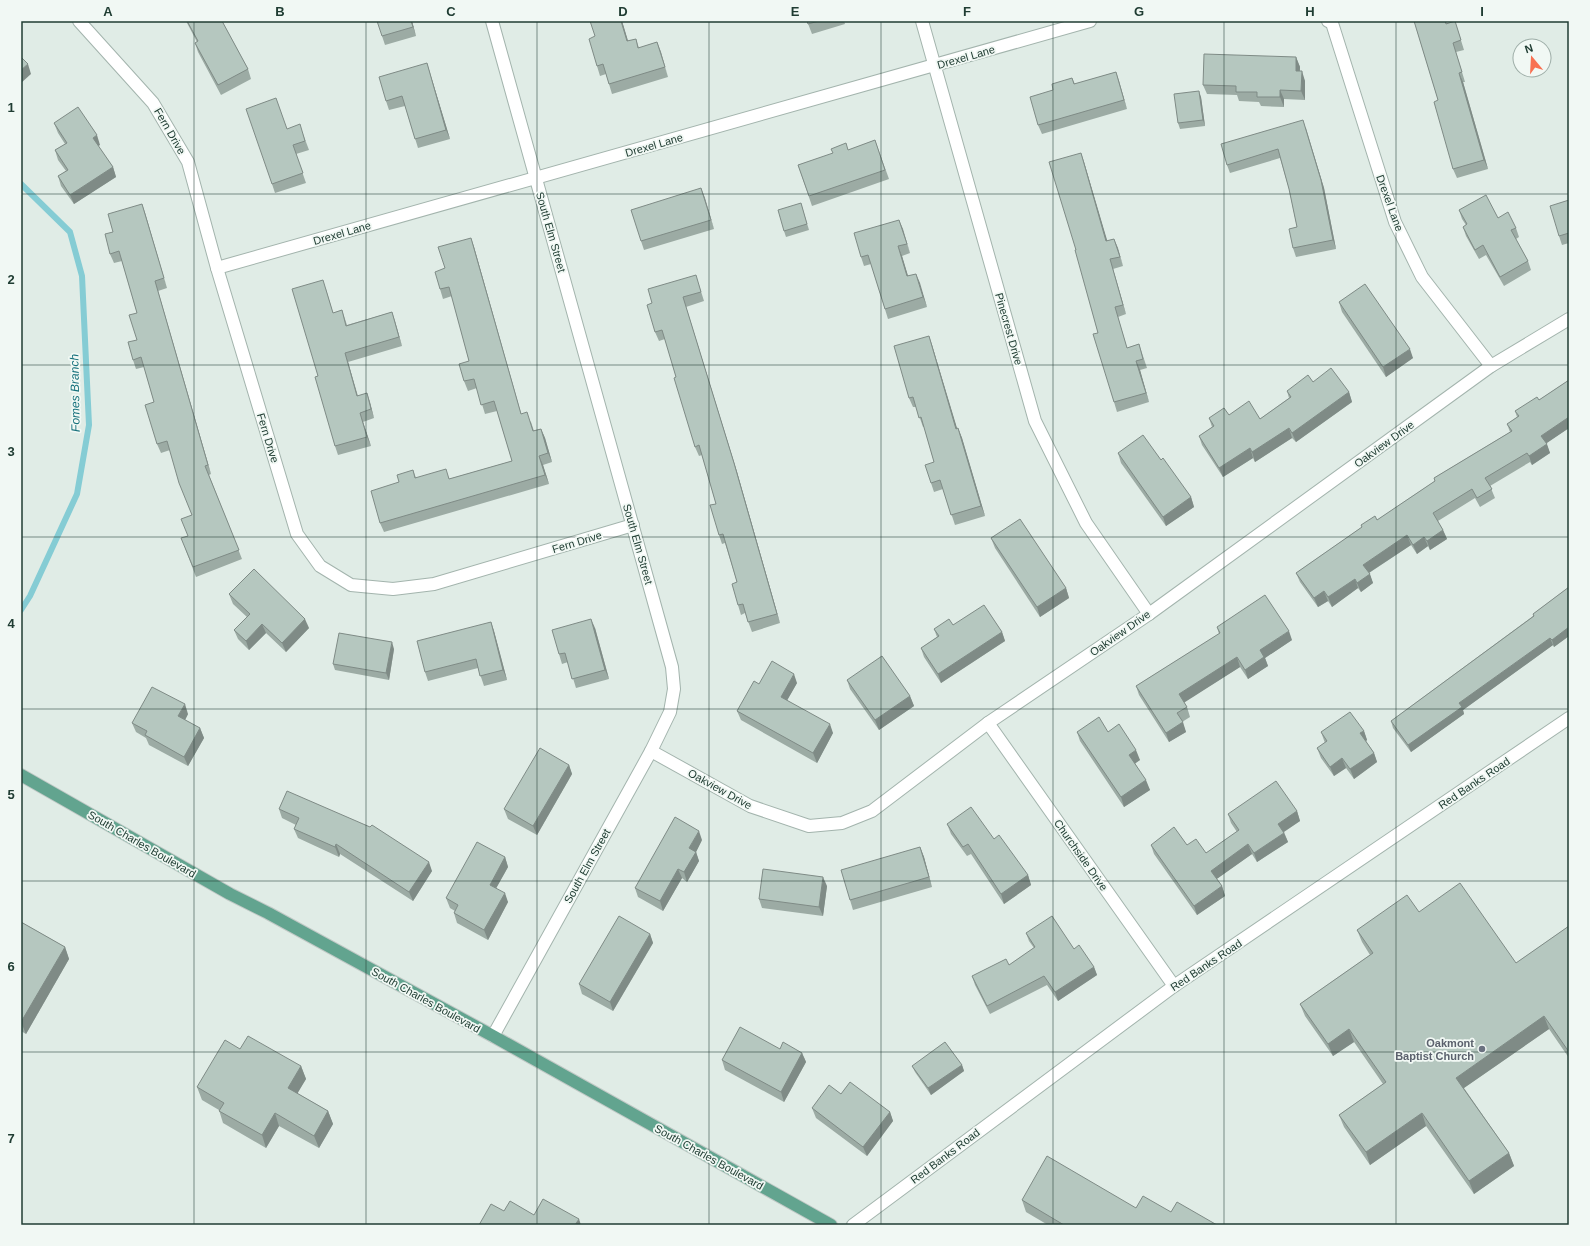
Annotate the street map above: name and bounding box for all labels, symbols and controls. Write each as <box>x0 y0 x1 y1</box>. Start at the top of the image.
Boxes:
text: A <box>103 4 113 19</box>
text: B <box>275 4 285 19</box>
text: C <box>446 4 456 19</box>
text: D <box>618 4 628 19</box>
text: E <box>791 4 800 19</box>
text: F <box>963 4 971 19</box>
text: G <box>1134 4 1144 19</box>
text: H <box>1305 4 1315 19</box>
text: I <box>1480 4 1484 19</box>
north arrow <box>1512 38 1552 78</box>
text: N <box>1523 42 1535 55</box>
street label: Drexel Lane <box>936 43 996 71</box>
text: 1 <box>7 100 15 115</box>
street label: Fern Drive <box>152 106 188 156</box>
street label: Drexel Lane <box>624 131 684 159</box>
street label: Drexel Lane <box>1374 173 1406 233</box>
street label: South Elm Street <box>534 190 568 274</box>
street label: Drexel Lane <box>312 219 372 247</box>
text: 2 <box>7 272 15 287</box>
street label: Pinecrest Drive <box>993 292 1025 366</box>
water label: Fomes Branch <box>67 354 83 432</box>
street label: Fern Drive <box>255 412 281 464</box>
street label: Oakview Drive <box>1352 418 1416 470</box>
text: 3 <box>7 444 15 459</box>
street label: South Elm Street <box>621 502 655 586</box>
street label: Fern Drive <box>551 529 603 555</box>
street label: Oakview Drive <box>1088 608 1152 658</box>
text: 4 <box>7 616 15 631</box>
street label: Red Banks Road <box>1436 755 1512 811</box>
street label: Oakview Drive <box>686 767 754 811</box>
text: 5 <box>7 787 15 802</box>
street label: South Charles Boulevard <box>86 808 198 880</box>
street label: Churchside Drive <box>1052 817 1110 893</box>
street label: South Elm Street <box>562 827 612 905</box>
street label: Red Banks Road <box>1168 937 1244 993</box>
text: 6 <box>7 959 15 974</box>
street label: South Charles Boulevard <box>370 965 482 1035</box>
place label: Oakmont Baptist Church <box>1395 1037 1474 1062</box>
marker: Oakmont Baptist Church <box>1477 1044 1487 1054</box>
street label: South Charles Boulevard <box>653 1122 765 1192</box>
street label: Red Banks Road <box>908 1126 982 1186</box>
text: 7 <box>7 1131 15 1146</box>

